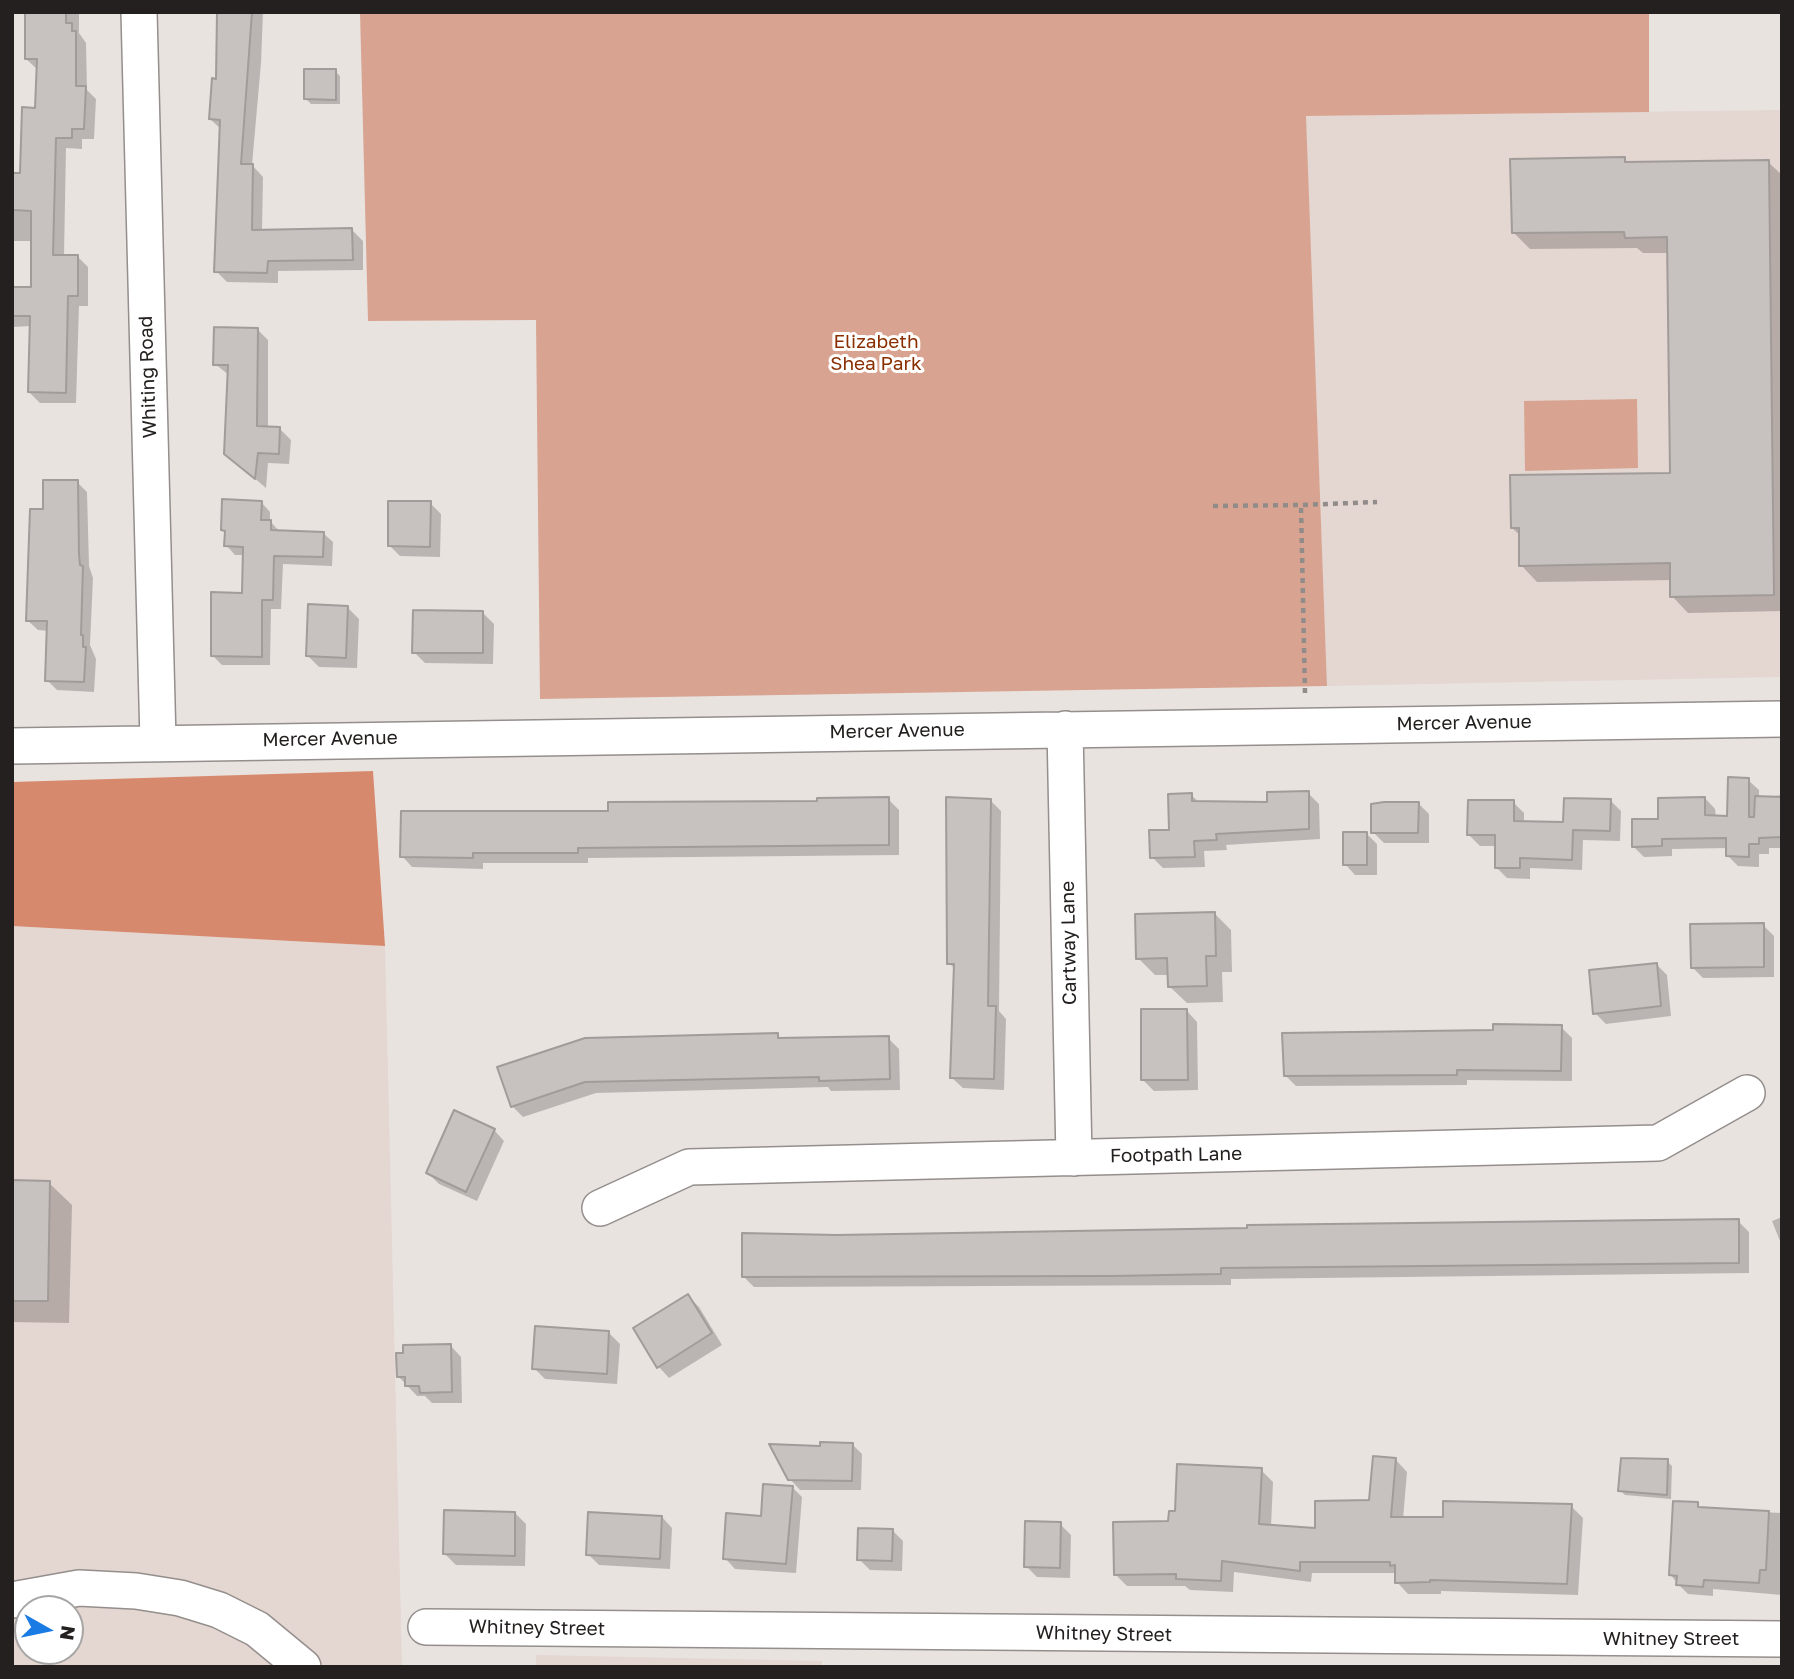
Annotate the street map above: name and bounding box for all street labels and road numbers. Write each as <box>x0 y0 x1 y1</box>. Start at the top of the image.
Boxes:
street label: Whiting Road <box>134 315 162 439</box>
street label: Mercer Avenue <box>1396 710 1532 736</box>
street label: Mercer Avenue <box>829 718 965 744</box>
street label: Mercer Avenue <box>262 726 398 752</box>
street label: Cartway Lane <box>1057 881 1081 1005</box>
street label: Footpath Lane <box>1110 1142 1242 1168</box>
street label: Whitney Street <box>469 1615 605 1641</box>
street label: Whitney Street <box>1036 1621 1172 1647</box>
street label: Whitney Street <box>1603 1628 1739 1650</box>

